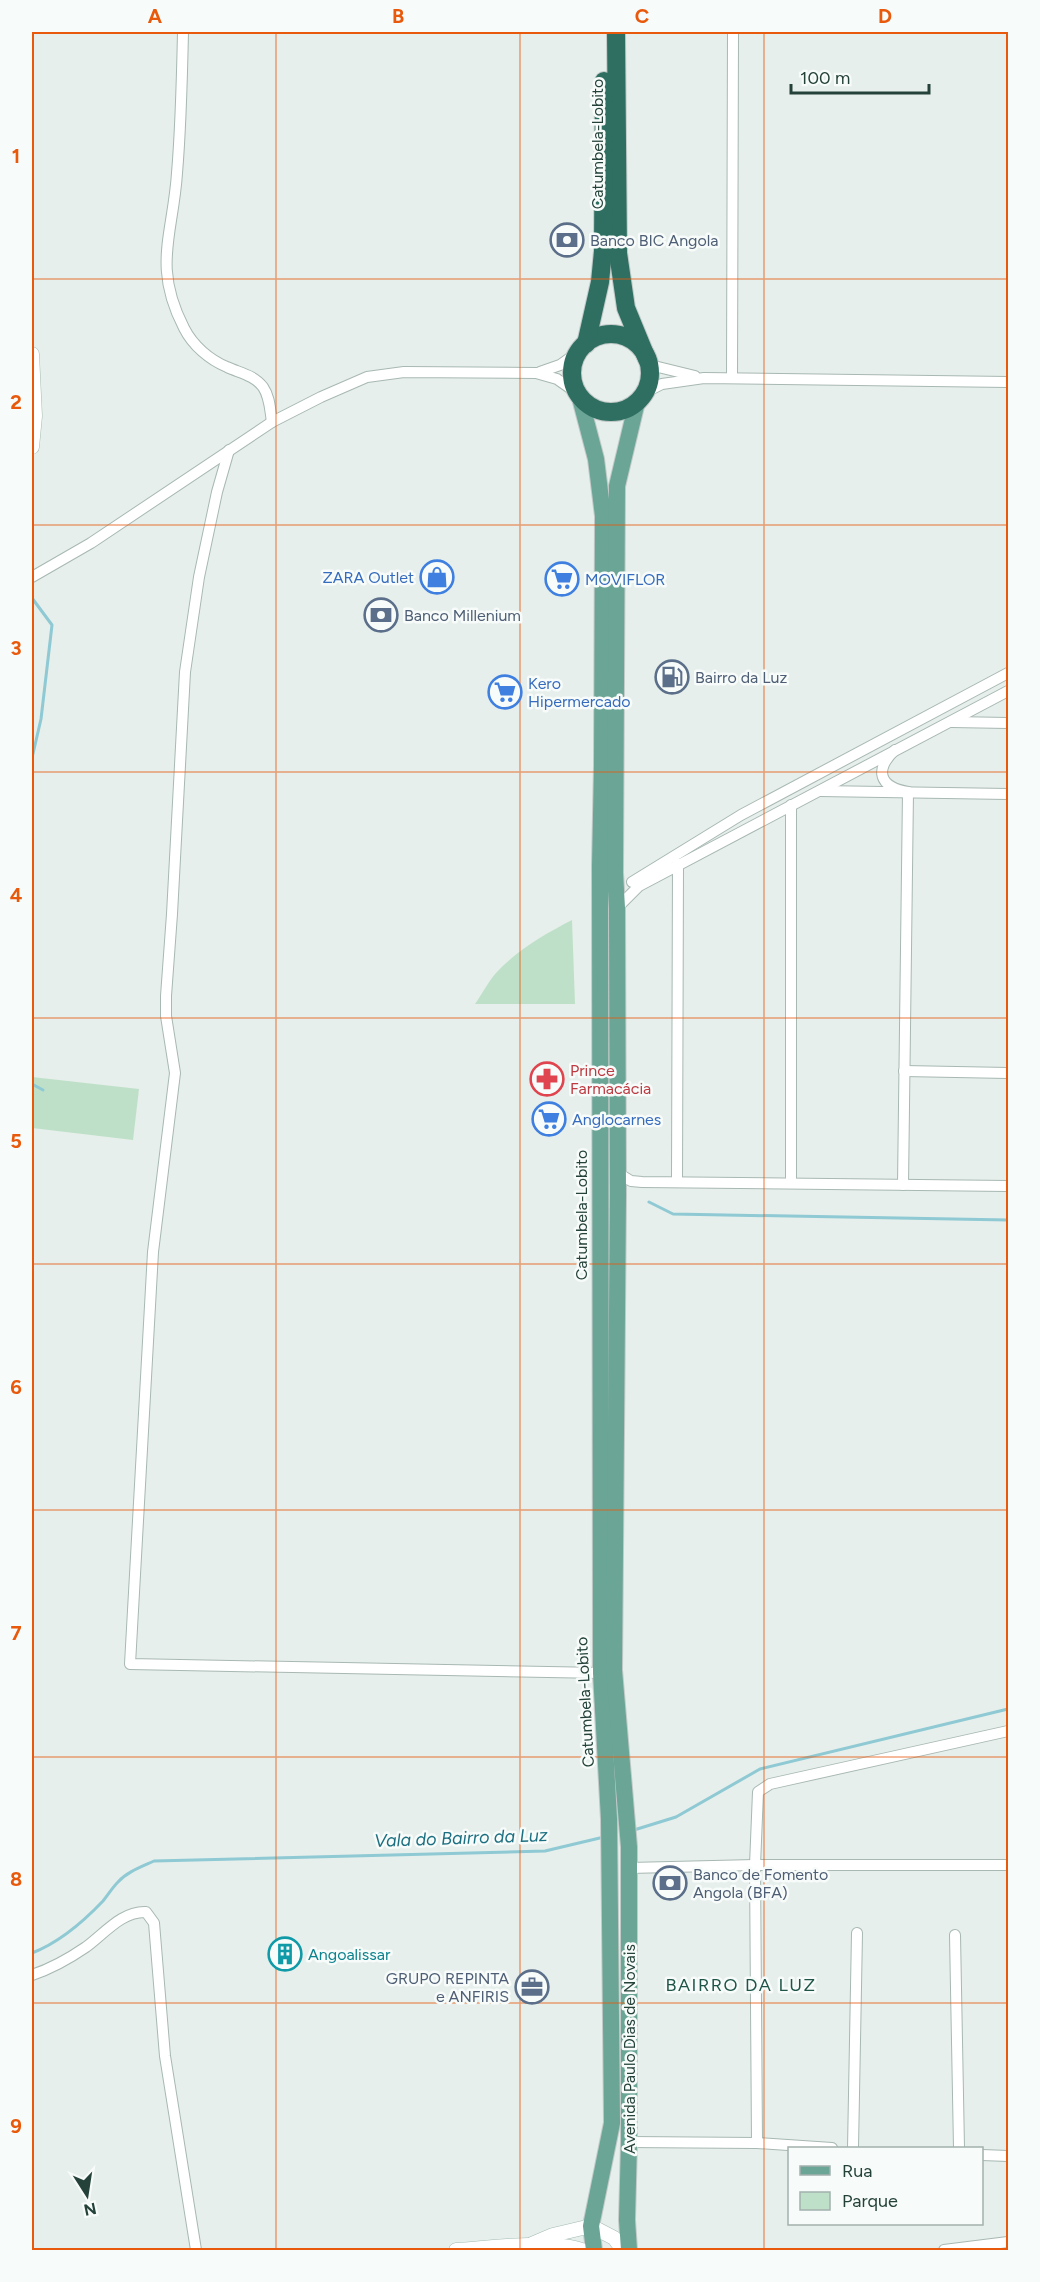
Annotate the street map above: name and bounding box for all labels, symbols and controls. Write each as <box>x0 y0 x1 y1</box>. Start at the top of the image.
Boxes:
text: A <box>148 4 163 28</box>
text: B <box>392 4 404 28</box>
text: C <box>635 4 649 28</box>
text: D <box>878 4 892 28</box>
scale bar <box>791 57 929 95</box>
text: 100 m <box>800 67 850 89</box>
street label: Catumbela-Lobito <box>588 79 607 209</box>
text: 1 <box>12 144 20 168</box>
bank icon: Banco BIC Angola <box>549 222 585 258</box>
place label: Banco BIC Angola <box>590 231 718 250</box>
text: 2 <box>10 390 22 414</box>
shop icon: ZARA Outlet <box>419 559 455 595</box>
supermarket icon: MOVIFLOR <box>544 561 580 597</box>
place label: ZARA Outlet <box>322 568 414 587</box>
place label: MOVIFLOR <box>585 570 665 589</box>
bank icon: Banco Millenium <box>363 597 399 633</box>
place label: Banco Millenium <box>404 606 521 625</box>
text: 3 <box>10 636 22 660</box>
fuel station icon: Bairro da Luz <box>654 659 690 695</box>
place label: Bairro da Luz <box>695 668 787 687</box>
supermarket icon: Kero Hipermercado <box>487 674 523 710</box>
place label: Kero Hipermercado <box>528 674 631 711</box>
text: 4 <box>10 883 23 907</box>
pharmacy icon: Prince Farmacácia <box>529 1061 565 1097</box>
place label: Prince Farmacácia <box>570 1061 651 1098</box>
supermarket icon: Anglocarnes <box>531 1101 567 1137</box>
place label: Anglocarnes <box>572 1110 661 1129</box>
text: 5 <box>10 1129 22 1153</box>
street label: Catumbela-Lobito <box>572 1150 591 1280</box>
text: 6 <box>10 1375 22 1399</box>
text: 7 <box>10 1621 22 1645</box>
street label: Catumbela-Lobito <box>572 1636 598 1768</box>
water label: Vala do Bairro da Luz <box>374 1824 548 1852</box>
bank icon: Banco de Fomento Angola (BFA) <box>652 1865 688 1901</box>
place label: Banco de Fomento Angola (BFA) <box>693 1865 828 1902</box>
text: 8 <box>10 1867 22 1891</box>
building icon: Angoalissar <box>267 1936 303 1972</box>
street label: Avenida Paulo Dias de Novais <box>620 1944 639 2154</box>
place label: Angoalissar <box>308 1945 391 1964</box>
place label: GRUPO REPINTA e ANFIRIS <box>386 1969 509 2006</box>
office icon: GRUPO REPINTA e ANFIRIS <box>514 1969 550 2005</box>
district label: BAIRRO DA LUZ <box>665 1974 817 1996</box>
text: 9 <box>10 2114 22 2138</box>
legend <box>788 2147 983 2225</box>
text: Rua <box>842 2160 873 2182</box>
north arrow <box>57 2165 117 2225</box>
text: Parque <box>842 2190 898 2212</box>
text: N <box>82 2199 98 2220</box>

